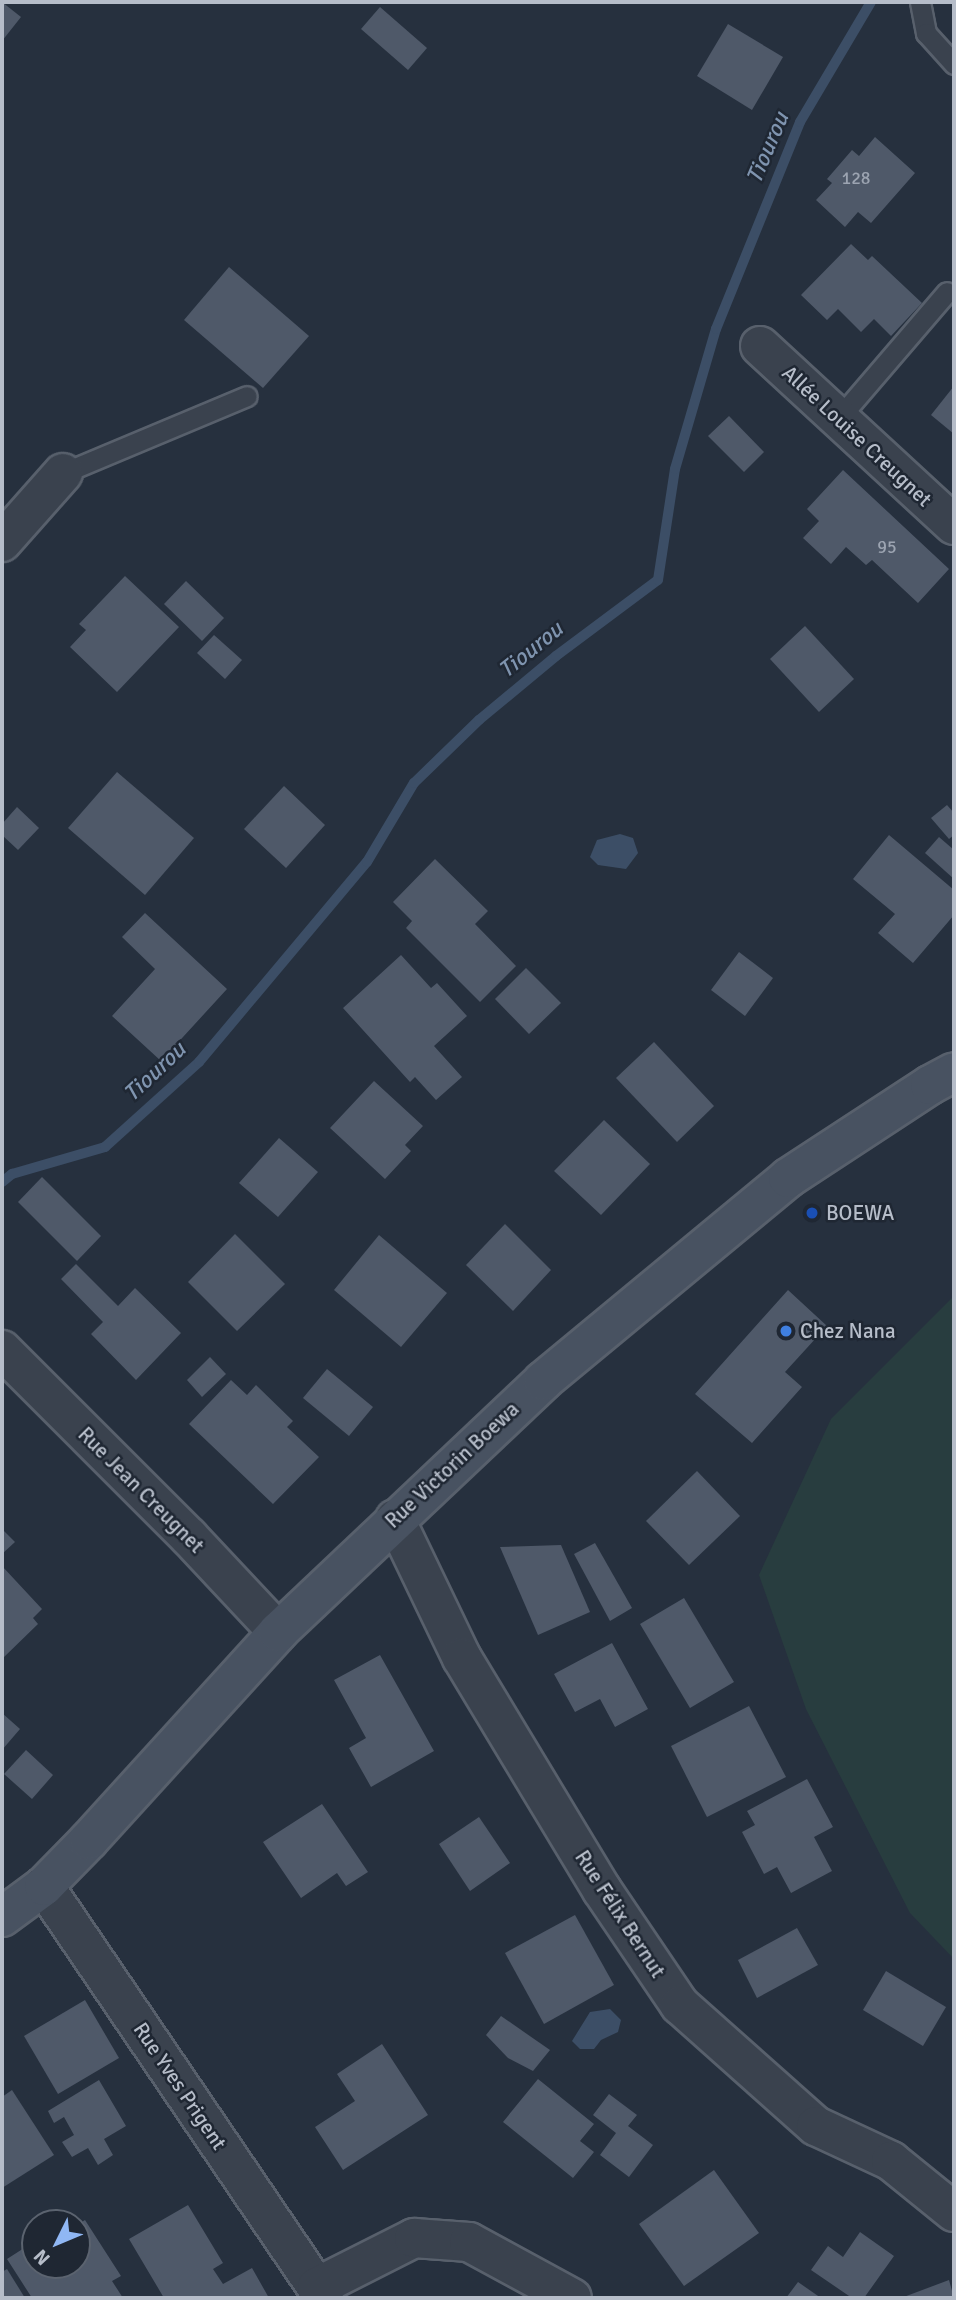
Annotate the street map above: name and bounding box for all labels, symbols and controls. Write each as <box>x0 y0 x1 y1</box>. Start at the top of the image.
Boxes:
water label: Tiourou <box>741 108 795 188</box>
house number: 128 <box>841 167 871 189</box>
street label: Allée Louise Creugnet <box>777 360 937 512</box>
house number: 95 <box>877 536 897 558</box>
water label: Tiourou <box>493 616 569 684</box>
water label: Tiourou <box>118 1036 192 1108</box>
place label: BOEWA <box>826 1200 894 1226</box>
marker: BOEWA <box>804 1205 820 1221</box>
place label: Chez Nana <box>800 1318 896 1344</box>
marker: Chez Nana <box>778 1323 794 1339</box>
street label: Rue Victorin Boewa <box>380 1397 524 1533</box>
street label: Rue Jean Creugnet <box>73 1422 209 1558</box>
street label: Rue Félix Bernut <box>569 1846 671 1982</box>
street label: Rue Yves Prigent <box>128 2018 232 2154</box>
north arrow <box>21 2209 91 2279</box>
text: N <box>29 2244 55 2270</box>

